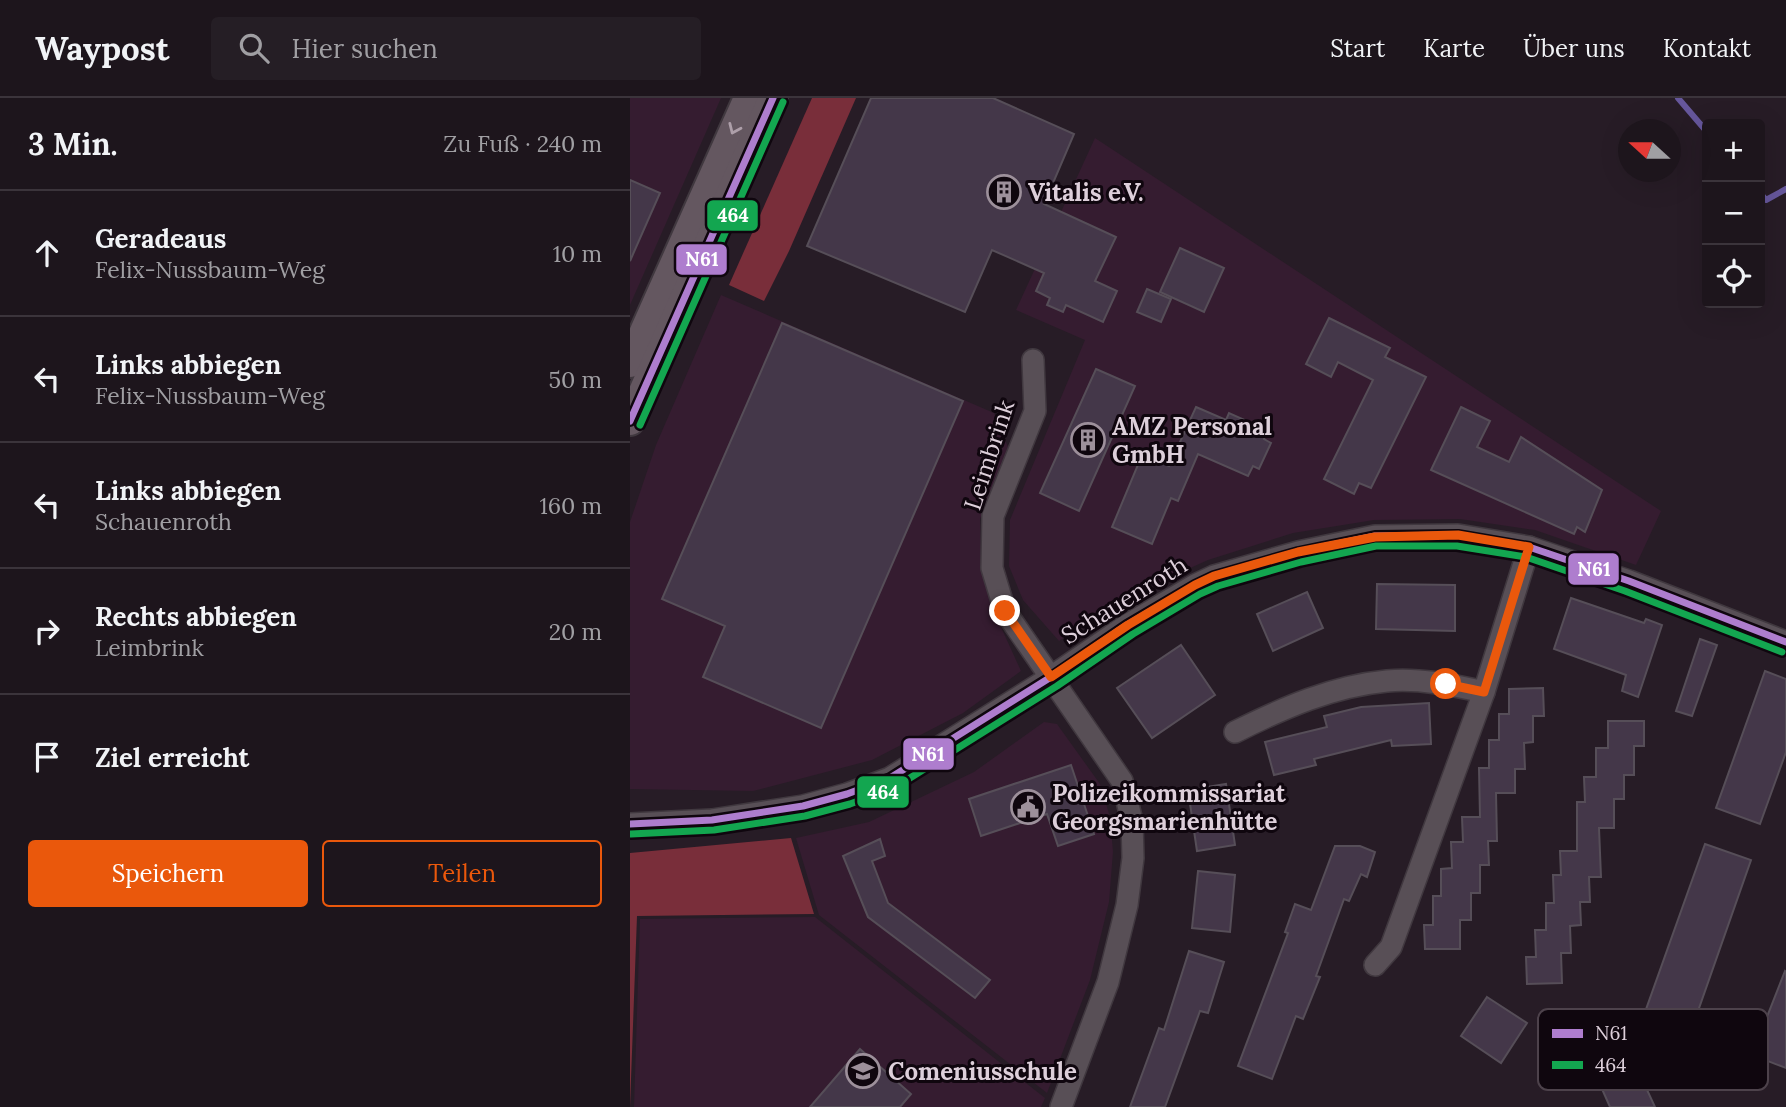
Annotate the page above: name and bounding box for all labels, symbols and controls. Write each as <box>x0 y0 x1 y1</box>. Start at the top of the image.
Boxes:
search box <box>211 17 701 80</box>
text: Waypost <box>35 27 169 69</box>
icon: search <box>235 29 273 67</box>
text: Hier suchen <box>291 32 438 65</box>
text: Start <box>1330 33 1385 64</box>
text: Karte <box>1423 33 1485 64</box>
text: Über uns <box>1523 33 1625 64</box>
text: Kontakt <box>1663 33 1751 64</box>
north arrow <box>1618 119 1681 182</box>
map controls <box>1702 119 1765 308</box>
button: + <box>1702 119 1765 182</box>
one-way arrow <box>728 122 742 135</box>
text: 3 Min. <box>28 125 118 163</box>
text: Zu Fuß · 240 m <box>443 129 602 158</box>
building icon: Vitalis e.V. <box>985 173 1023 211</box>
place label: Vitalis e.V. <box>1028 177 1144 208</box>
button: − <box>1702 182 1765 245</box>
line badge: 464 <box>706 199 759 232</box>
text: 464 <box>717 203 749 227</box>
text: Geradeaus <box>95 222 226 255</box>
icon: ahead <box>28 234 66 272</box>
text: 10 m <box>553 239 602 268</box>
line badge: N61 <box>675 243 728 276</box>
button: locate <box>1702 245 1765 308</box>
text: N61 <box>685 247 719 271</box>
text: Felix-Nussbaum-Weg <box>95 255 325 284</box>
text: Links abbiegen <box>95 348 281 381</box>
icon: left <box>28 360 66 398</box>
text: 50 m <box>549 365 602 394</box>
text: Felix-Nussbaum-Weg <box>95 381 325 410</box>
street label: Leimbrink <box>957 396 1021 514</box>
place label: AMZ Personal GmbH <box>1112 411 1272 470</box>
building icon: AMZ Personal GmbH <box>1069 421 1107 459</box>
text: Links abbiegen <box>95 474 281 507</box>
icon: left <box>28 486 66 524</box>
text: 160 m <box>539 491 602 520</box>
text: Schauenroth <box>95 507 232 536</box>
street label: Schauenroth <box>1055 549 1193 651</box>
line badge: N61 <box>1567 552 1620 586</box>
text: N61 <box>1577 557 1611 581</box>
route end <box>989 595 1020 626</box>
text: Rechts abbiegen <box>95 600 297 633</box>
icon: right <box>28 612 66 650</box>
text: 20 m <box>549 617 602 646</box>
text: Leimbrink <box>95 633 204 662</box>
route start <box>1430 668 1461 699</box>
line badge: N61 <box>902 737 955 771</box>
icon: arrive <box>28 738 66 776</box>
text: Ziel erreicht <box>95 741 249 774</box>
text: N61 <box>911 742 945 766</box>
line badge: 464 <box>856 775 910 809</box>
place label: Polizeikommissariat Georgsmarienhütte <box>1052 778 1287 837</box>
text: 464 <box>867 780 899 804</box>
public building icon: Polizeikommissariat Georgsmarienhütte <box>1009 788 1047 826</box>
button: Speichern <box>28 840 308 907</box>
button: Teilen <box>322 840 602 907</box>
legend <box>1538 1009 1768 1090</box>
text: N61 <box>1595 1021 1627 1045</box>
school or university icon: Comeniusschule <box>844 1052 882 1090</box>
text: 464 <box>1595 1053 1627 1077</box>
place label: Comeniusschule <box>888 1056 1077 1087</box>

